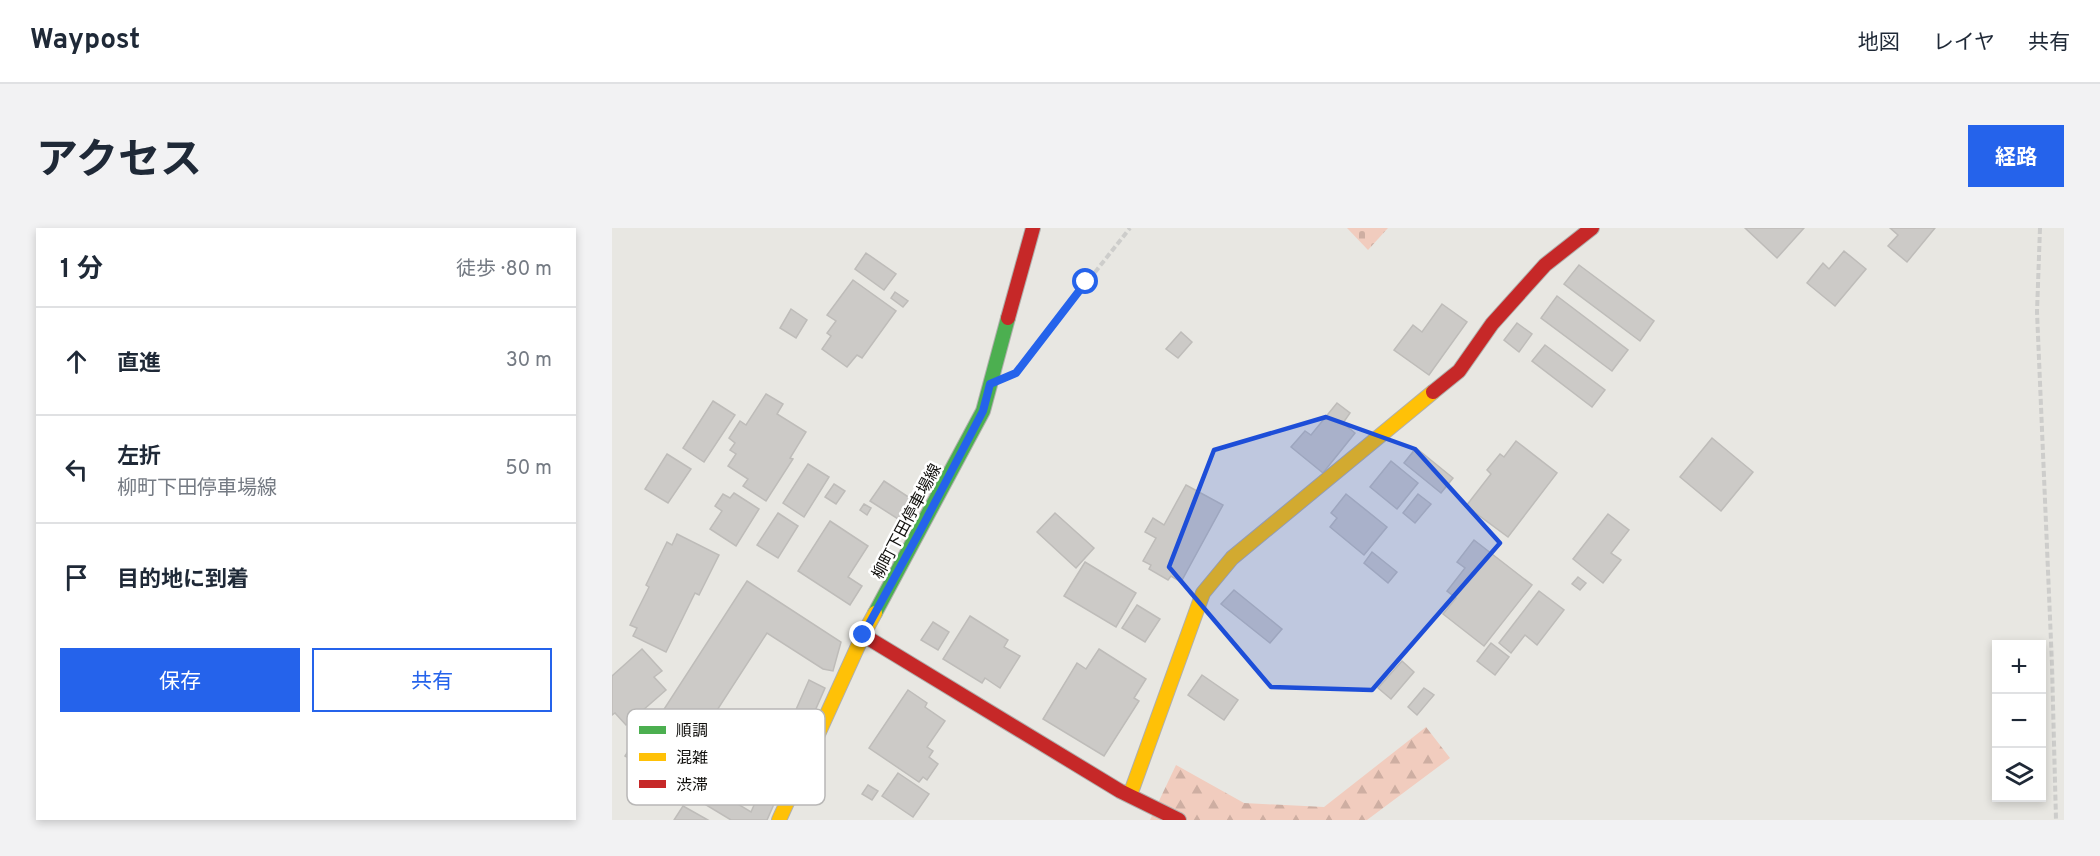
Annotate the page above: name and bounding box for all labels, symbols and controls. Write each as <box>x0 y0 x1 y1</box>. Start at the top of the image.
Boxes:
text: Waypost <box>30 23 140 59</box>
text: 地図 <box>1858 30 1900 57</box>
text: レイヤ <box>1933 30 1995 57</box>
text: 共有 <box>2028 30 2070 57</box>
button: 経路 <box>1968 125 2064 187</box>
text: アクセス <box>36 136 202 189</box>
text: 1 分 <box>60 254 103 287</box>
text: 徒歩 · 80 m <box>456 257 552 283</box>
route start <box>1072 268 1098 294</box>
icon: ahead <box>60 345 93 378</box>
text: 30 m <box>506 348 552 374</box>
text: 直進 <box>117 351 161 378</box>
text: 左折 <box>117 444 161 471</box>
icon: left <box>60 453 93 486</box>
text: 50 m <box>505 456 552 482</box>
street label: 柳町下田停車場線 <box>869 461 947 583</box>
text: 柳町下田停車場線 <box>117 476 277 502</box>
icon: arrive <box>60 561 93 594</box>
text: 目的地に到着 <box>117 567 249 594</box>
route end <box>849 621 875 647</box>
map controls <box>1992 640 2046 802</box>
button: + <box>1992 640 2046 694</box>
button: 保存 <box>60 648 300 712</box>
button: 共有 <box>312 648 552 712</box>
button: − <box>1992 694 2046 748</box>
legend <box>627 709 825 805</box>
text: 順調 <box>676 722 708 742</box>
button: layers <box>1992 748 2046 802</box>
text: 混雑 <box>676 749 708 769</box>
text: 渋滞 <box>676 776 708 796</box>

